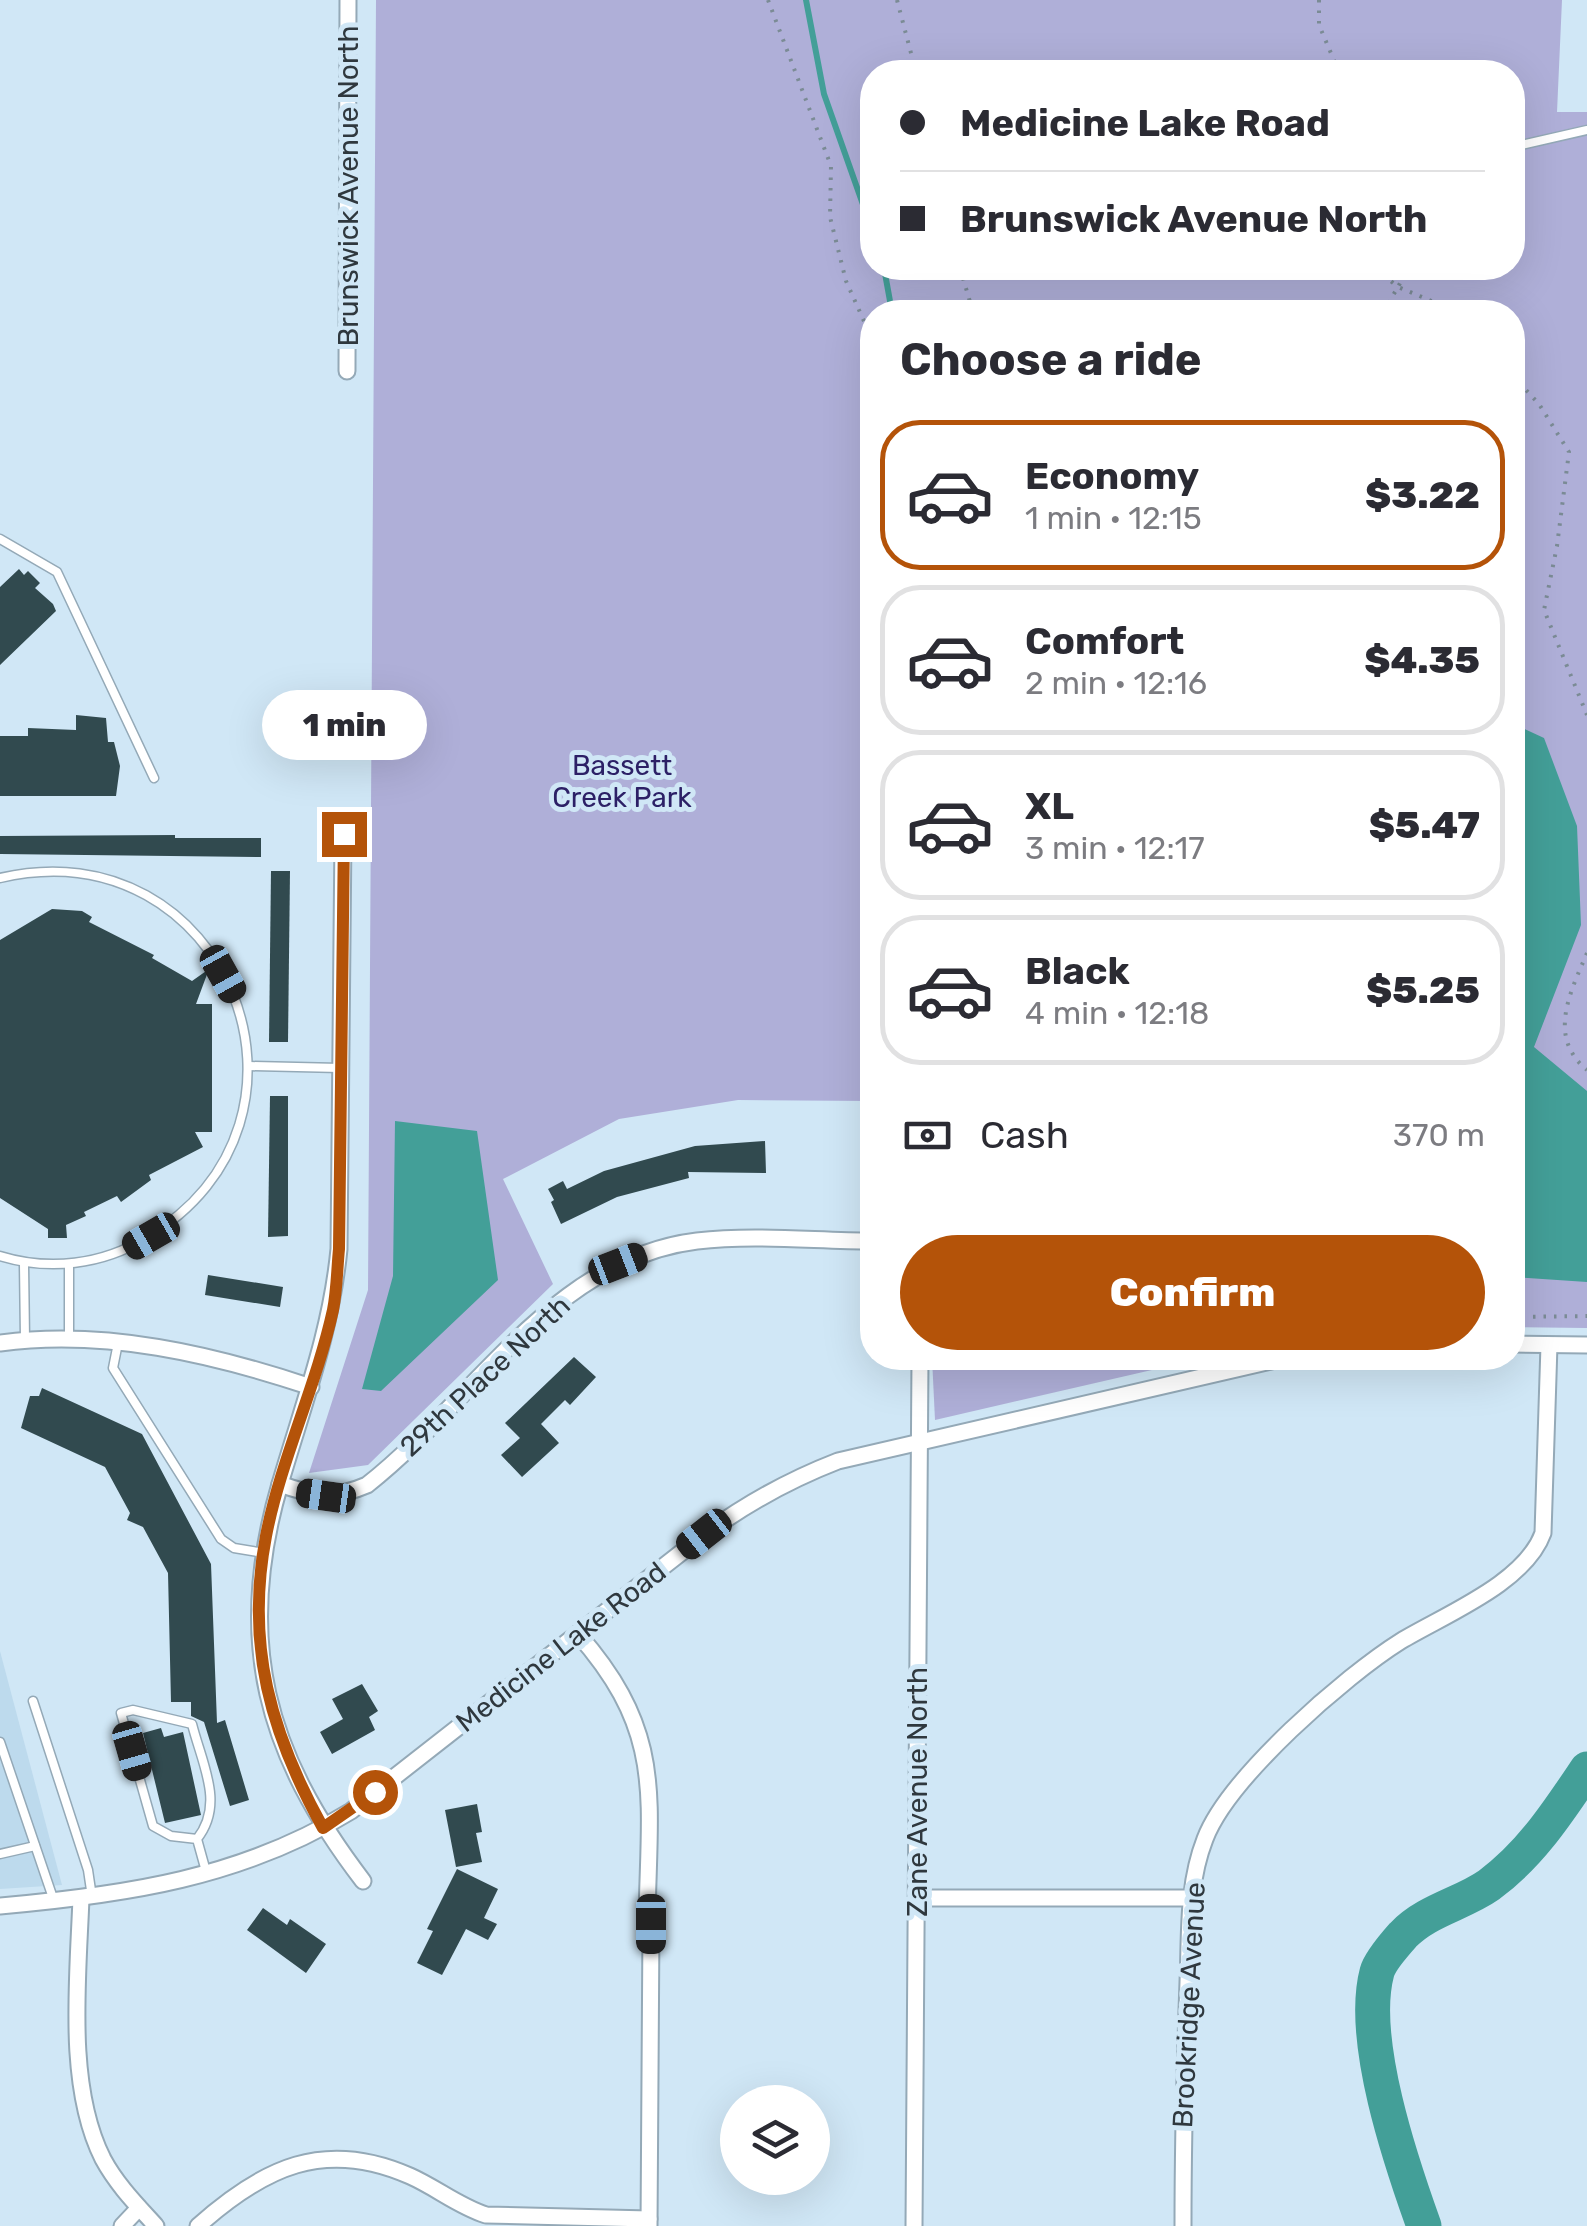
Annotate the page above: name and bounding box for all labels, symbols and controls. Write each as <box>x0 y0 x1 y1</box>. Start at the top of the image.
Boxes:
street label: Brunswick Avenue North <box>332 25 365 347</box>
text: Medicine Lake Road <box>960 100 1330 146</box>
text: Brunswick Avenue North <box>960 196 1427 242</box>
text: Choose a ride <box>900 333 1202 386</box>
icon: car <box>905 450 995 540</box>
text: Economy <box>1025 453 1199 499</box>
text: $3.22 <box>1365 472 1480 518</box>
text: 1 min · 12:15 <box>1025 499 1202 537</box>
icon: car <box>905 615 995 705</box>
text: Comfort <box>1025 618 1184 664</box>
text: $4.35 <box>1364 637 1480 683</box>
text: 2 min · 12:16 <box>1025 664 1207 702</box>
callout: 1 min <box>262 689 426 759</box>
text: 1 min <box>303 706 386 744</box>
park label: Bassett Creek Park <box>552 749 692 814</box>
icon: car <box>905 780 995 870</box>
text: XL <box>1025 783 1074 829</box>
text: $5.47 <box>1369 802 1480 848</box>
route end <box>322 812 367 857</box>
text: 3 min · 12:17 <box>1025 829 1205 867</box>
car <box>195 940 251 1008</box>
icon: car <box>905 945 995 1035</box>
text: Black <box>1025 948 1130 994</box>
text: $5.25 <box>1366 967 1480 1013</box>
text: 4 min · 12:18 <box>1025 994 1209 1032</box>
icon: cash <box>900 1108 955 1163</box>
text: Cash <box>980 1112 1069 1158</box>
text: 370 m <box>1393 1116 1485 1154</box>
car <box>118 1208 184 1264</box>
button: Confirm <box>900 1235 1485 1350</box>
car <box>585 1239 651 1289</box>
street label: 29th Place North <box>393 1289 577 1463</box>
car <box>294 1477 358 1515</box>
car <box>671 1504 737 1564</box>
street label: Medicine Lake Road <box>450 1555 672 1739</box>
street label: Zane Avenue North <box>901 1667 934 1917</box>
car <box>109 1718 155 1784</box>
route start <box>353 1770 398 1815</box>
street label: Brookridge Avenue <box>1166 1881 1212 2129</box>
car <box>636 1894 666 1954</box>
map controls <box>720 2085 830 2195</box>
button: layers <box>720 2085 830 2195</box>

